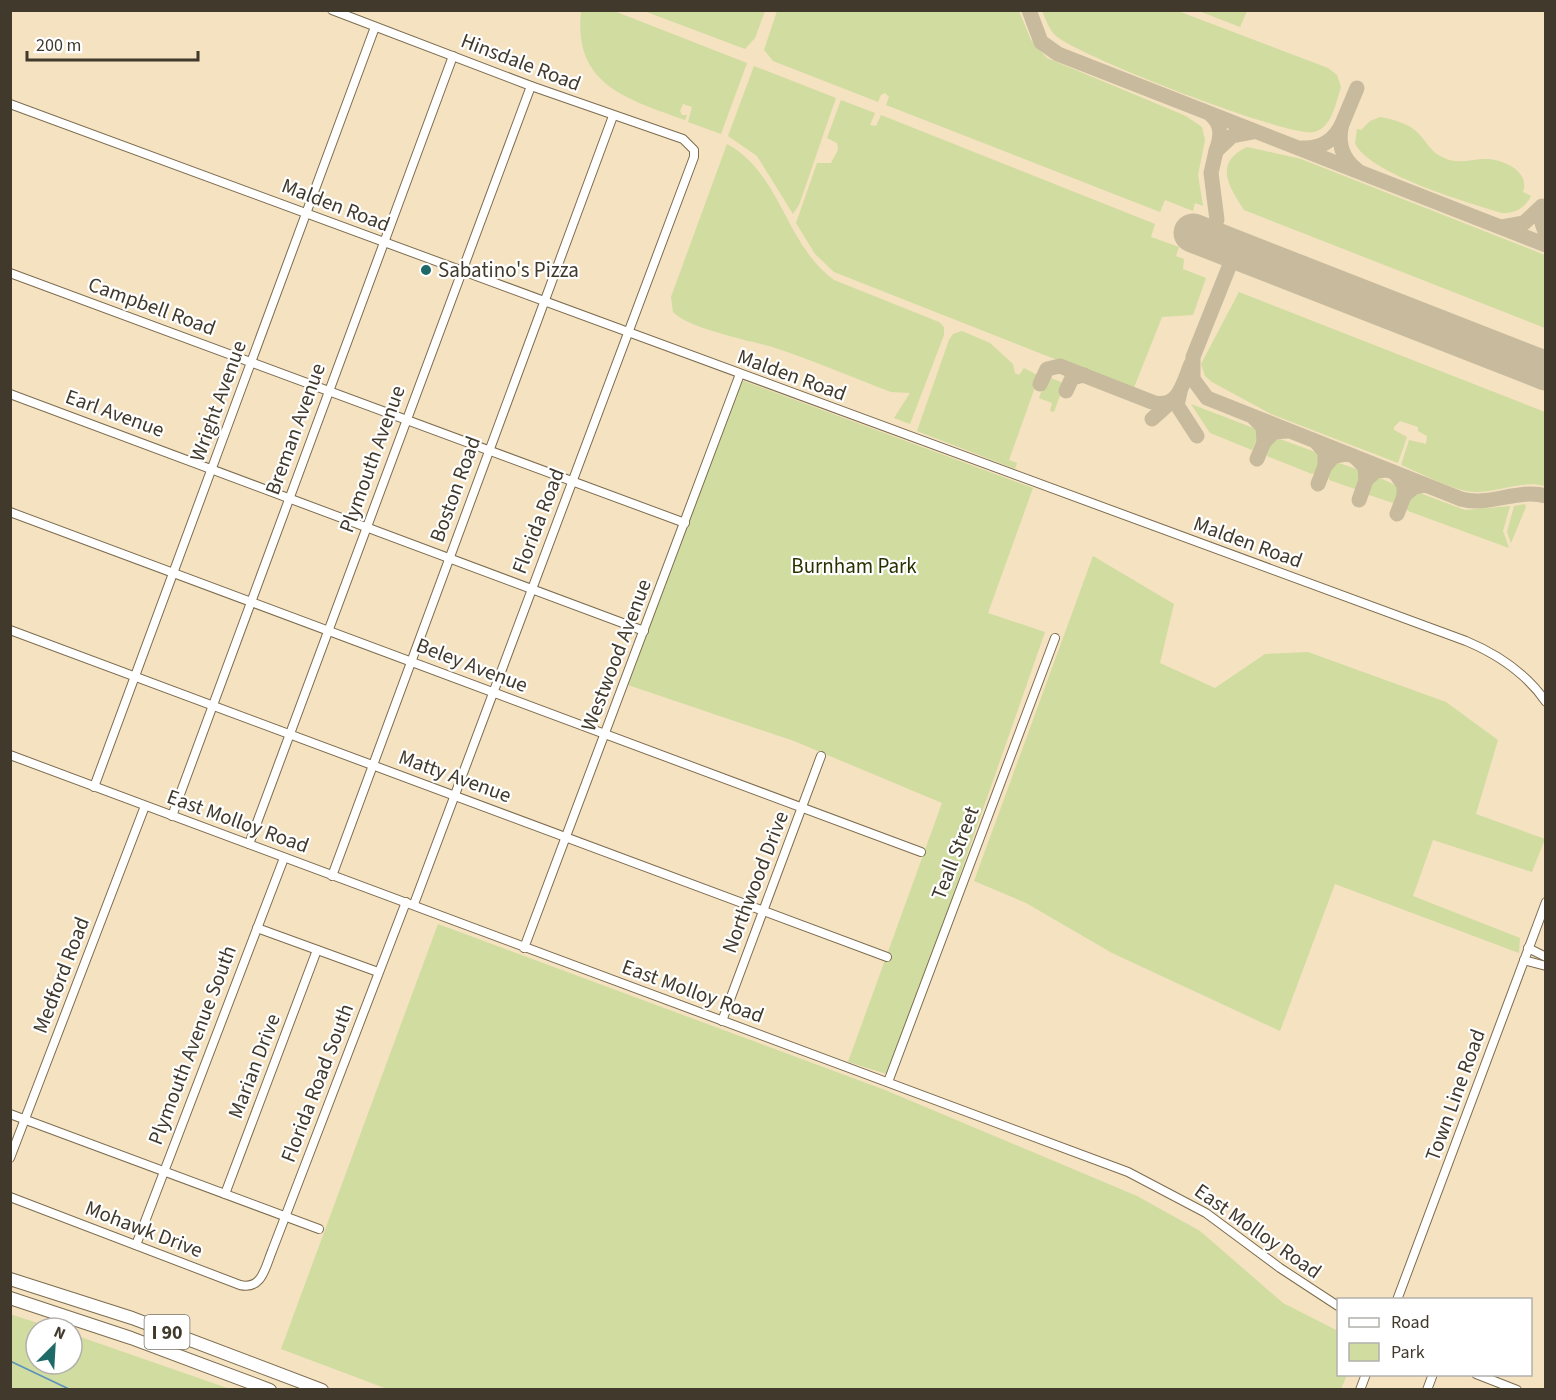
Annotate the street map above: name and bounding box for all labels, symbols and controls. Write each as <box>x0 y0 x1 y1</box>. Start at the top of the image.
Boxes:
scale bar <box>27 24 198 62</box>
street label: Hinsdale Road <box>457 25 585 99</box>
text: 200 m <box>36 33 81 58</box>
street label: Malden Road <box>277 171 395 239</box>
place label: Sabatino's Pizza <box>438 255 579 285</box>
marker: Sabatino's Pizza <box>419 263 433 277</box>
street label: Campbell Road <box>84 269 220 343</box>
street label: Wright Avenue <box>182 336 254 466</box>
street label: Malden Road <box>733 341 851 409</box>
street label: Breman Avenue <box>257 359 333 499</box>
street label: Earl Avenue <box>61 381 169 445</box>
street label: Plymouth Avenue <box>331 381 413 537</box>
street label: Boston Road <box>422 432 488 546</box>
street label: Florida Road <box>504 464 572 578</box>
street label: Malden Road <box>1189 508 1307 576</box>
park label: Burnham Park <box>791 551 917 581</box>
street label: Westwood Avenue <box>573 575 659 735</box>
street label: Beley Avenue <box>412 630 532 700</box>
street label: Matty Avenue <box>394 742 516 810</box>
street label: East Molloy Road <box>163 781 313 861</box>
street label: Teall Street <box>923 802 987 904</box>
street label: Northwood Drive <box>714 807 796 957</box>
street label: Medford Road <box>25 912 97 1038</box>
street label: Plymouth Avenue South <box>140 941 244 1149</box>
street label: East Molloy Road <box>618 951 768 1031</box>
street label: Florida Road South <box>273 999 361 1167</box>
street label: Marian Drive <box>220 1009 288 1123</box>
street label: Town Line Road <box>1417 1025 1493 1165</box>
street label: East Molloy Road <box>1188 1176 1328 1286</box>
street label: Mohawk Drive <box>81 1193 207 1265</box>
legend <box>1337 1298 1532 1376</box>
text: Road <box>1391 1310 1430 1335</box>
road number: I 90 <box>144 1315 190 1349</box>
north arrow <box>24 1316 84 1376</box>
text: N <box>50 1321 69 1345</box>
text: Park <box>1391 1340 1425 1365</box>

